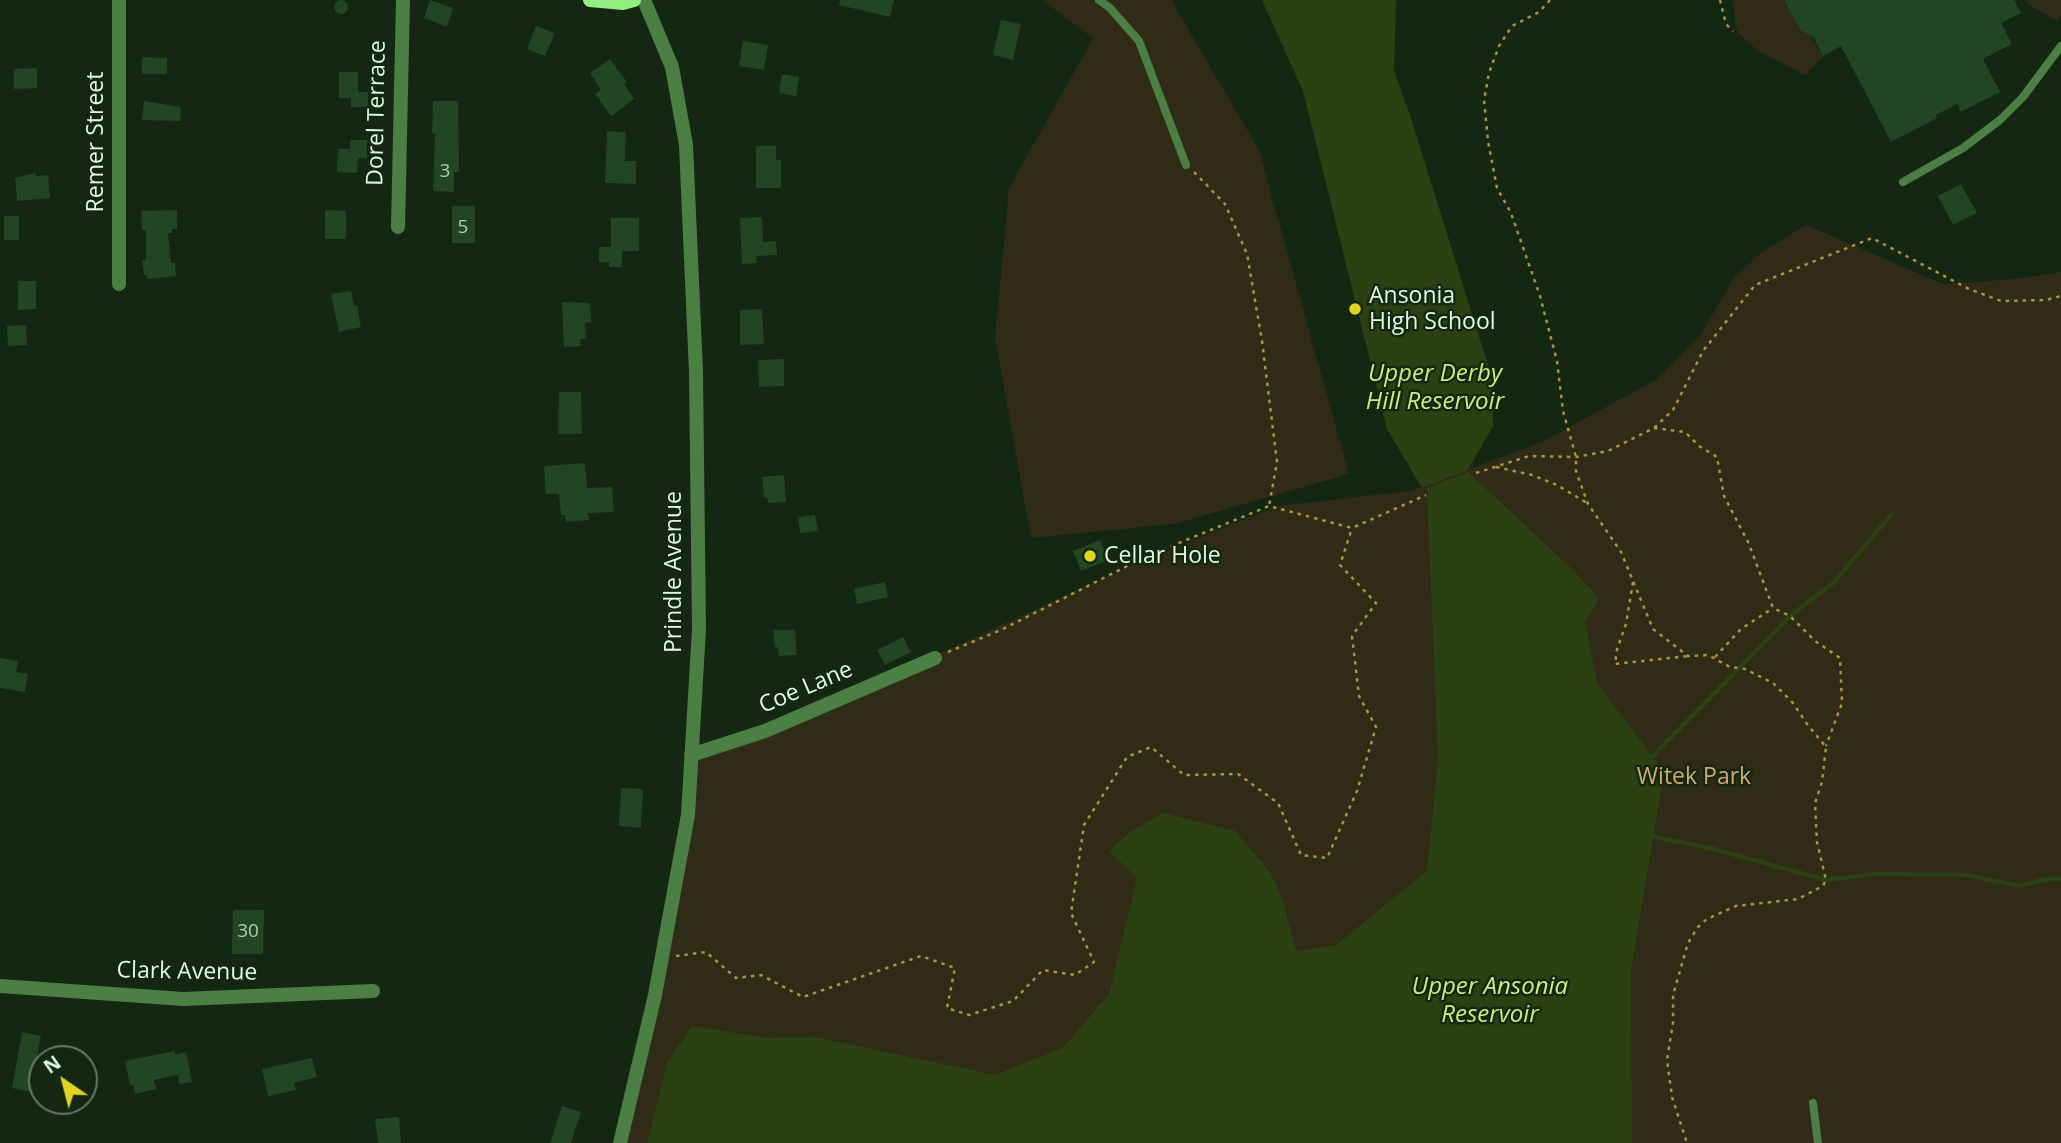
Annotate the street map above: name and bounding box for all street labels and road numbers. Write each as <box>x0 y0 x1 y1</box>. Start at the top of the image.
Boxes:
street label: Dorel Terrace <box>362 40 392 186</box>
street label: Remer Street <box>82 72 110 212</box>
street label: Prindle Avenue <box>660 491 688 653</box>
street label: Coe Lane <box>755 656 857 720</box>
street label: Clark Avenue <box>116 957 258 987</box>

